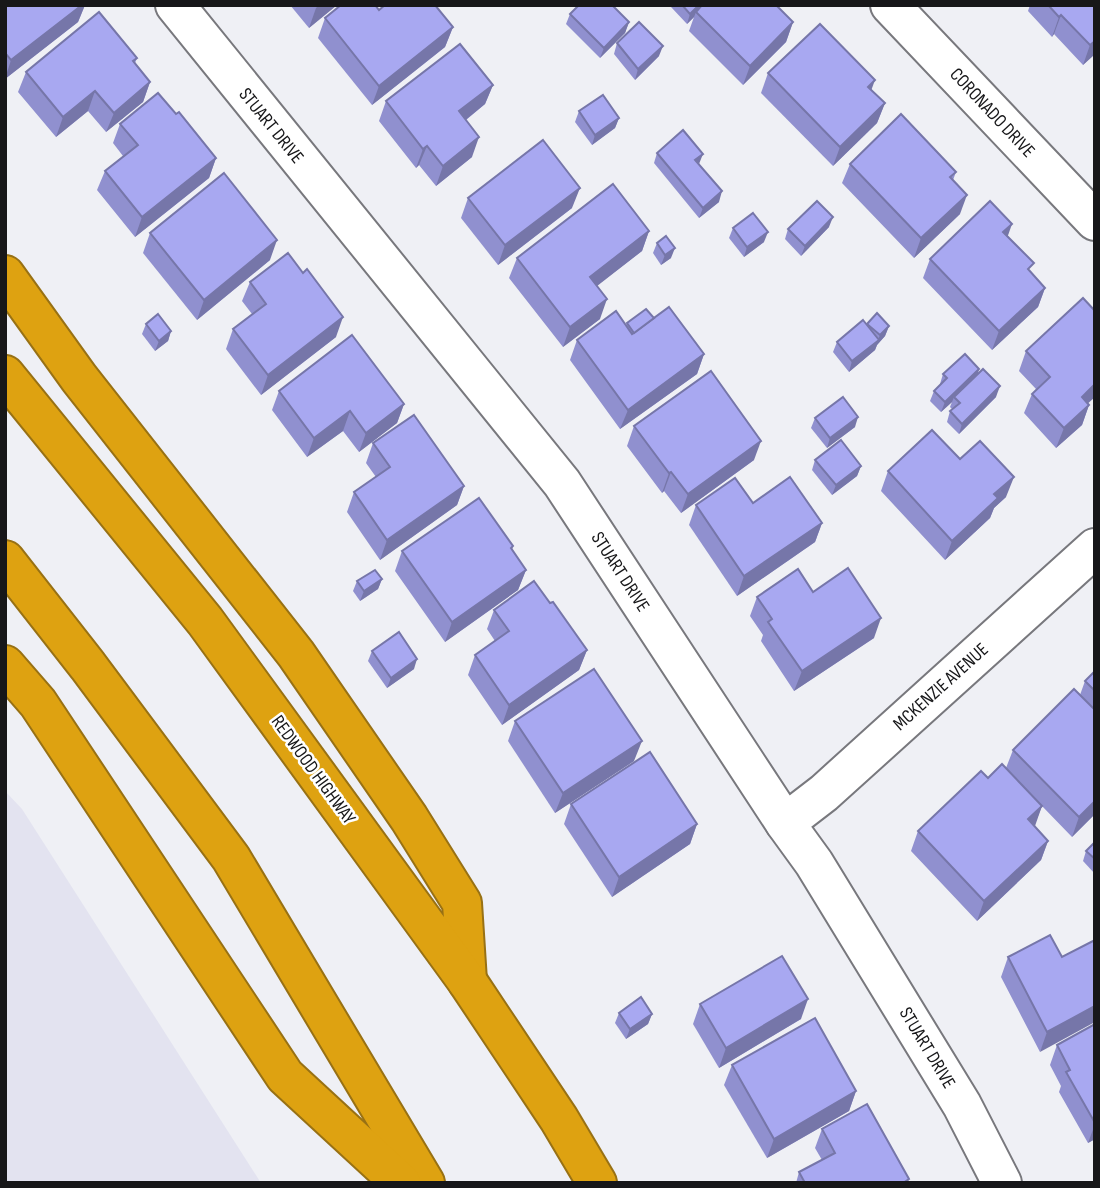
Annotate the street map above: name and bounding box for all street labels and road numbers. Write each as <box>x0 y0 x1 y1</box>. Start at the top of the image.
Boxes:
street label: CORONADO DRIVE <box>945 63 1039 163</box>
street label: STUART DRIVE <box>234 84 308 168</box>
street label: STUART DRIVE <box>586 528 654 616</box>
street label: MCKENZIE AVENUE <box>889 638 993 736</box>
street label: REDWOOD HIGHWAY <box>266 711 360 829</box>
street label: STUART DRIVE <box>894 1003 960 1093</box>

